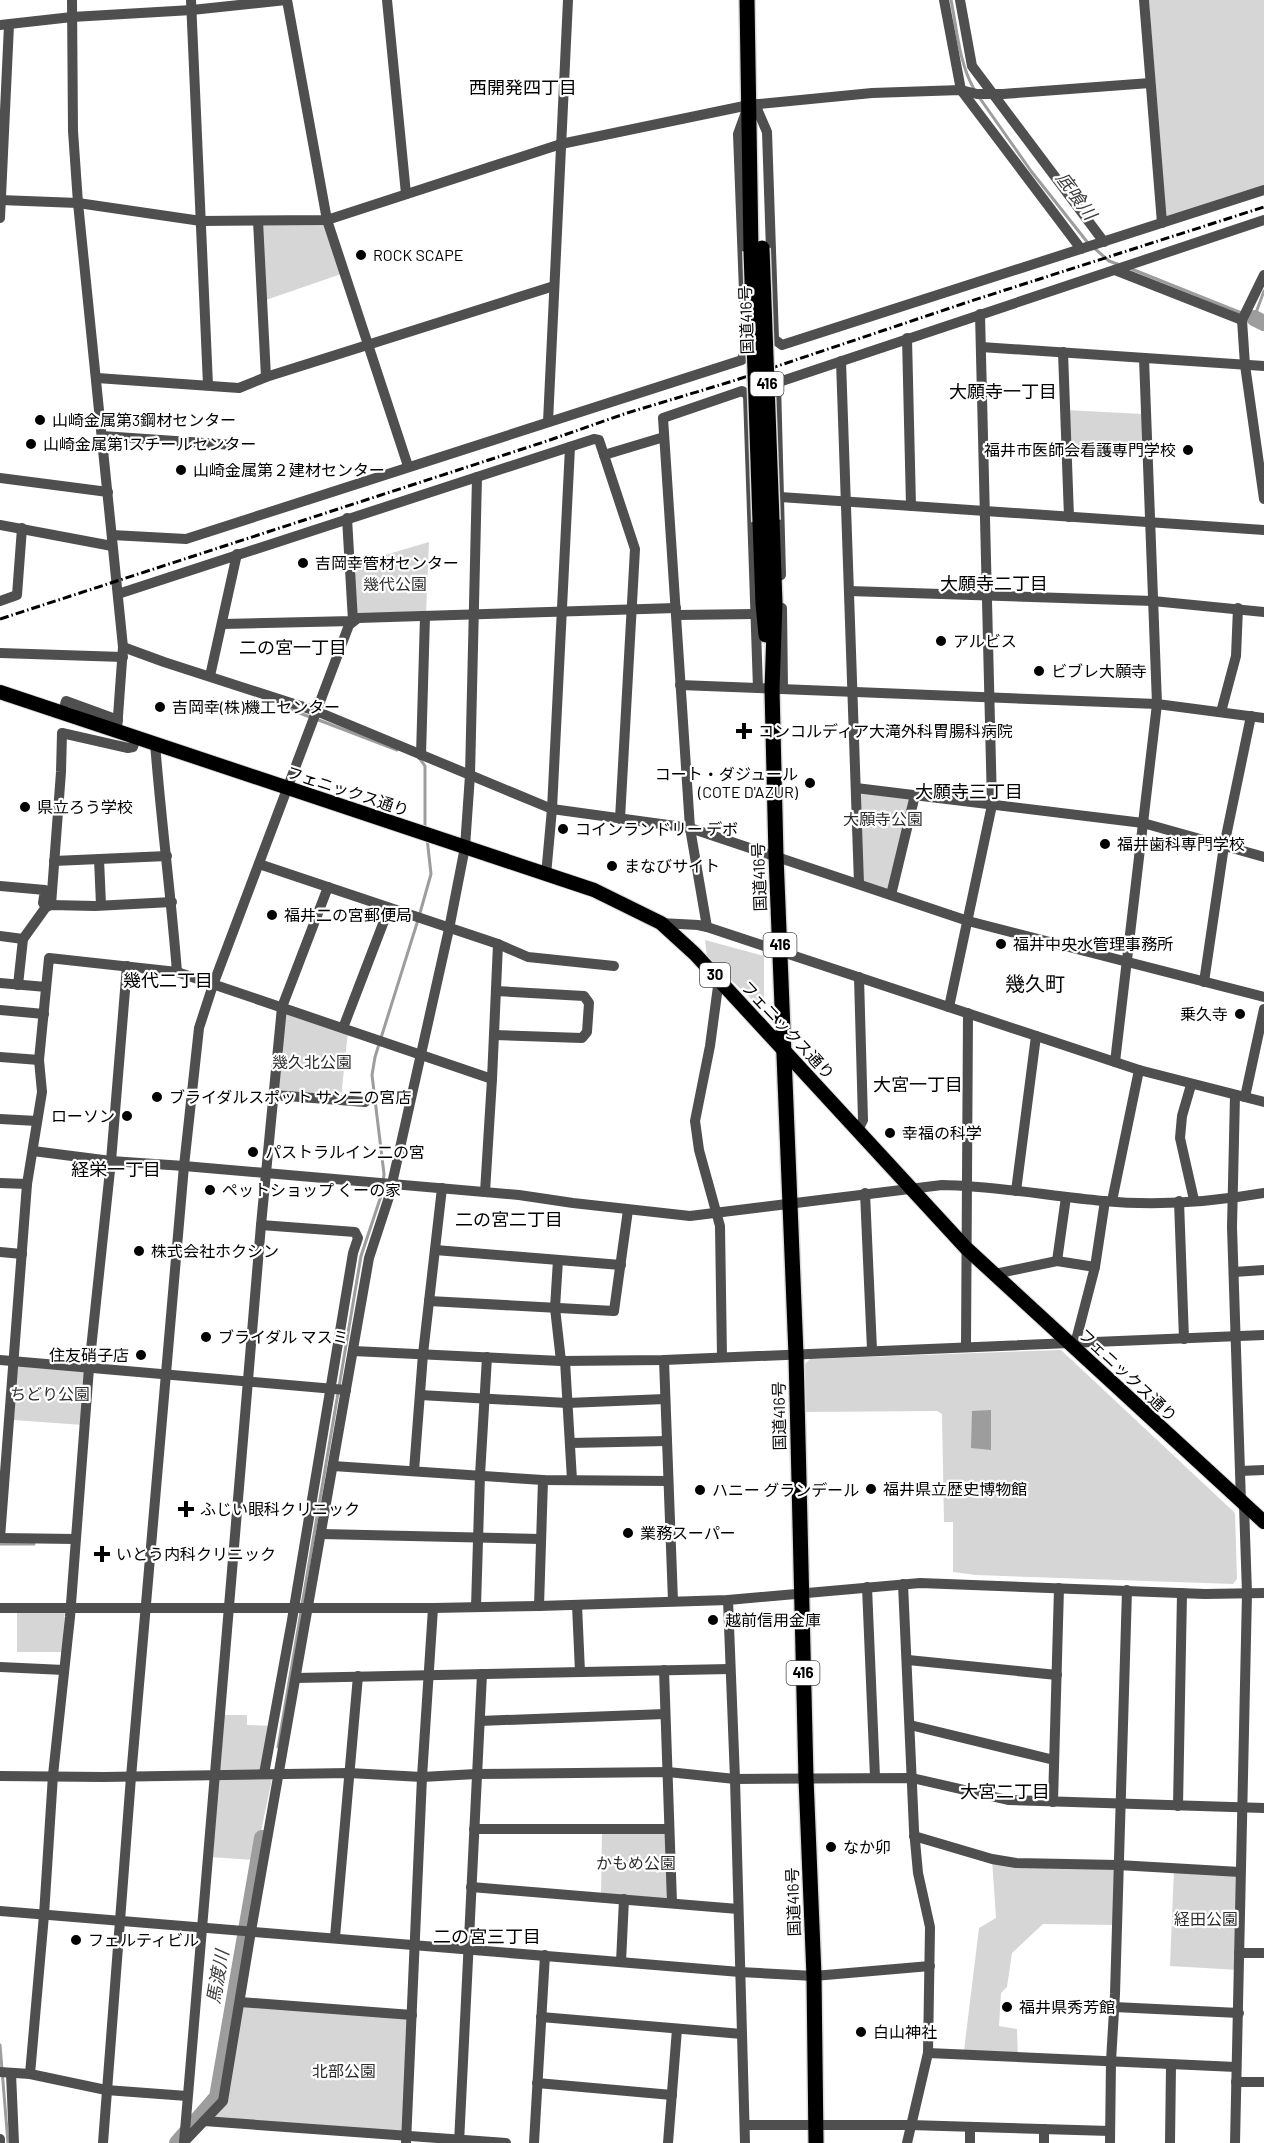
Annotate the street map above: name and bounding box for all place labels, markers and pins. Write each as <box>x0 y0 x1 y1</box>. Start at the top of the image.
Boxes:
place label: ROCK SCAPE <box>373 245 463 264</box>
marker: ROCK SCAPE <box>354 248 368 262</box>
place label: 山崎金属第3鋼材センター <box>52 410 236 429</box>
marker: 山崎金属第3鋼材センター <box>33 413 47 427</box>
place label: 山崎金属第1スチールセンター <box>43 434 257 453</box>
marker: 山崎金属第1スチールセンター <box>24 437 38 451</box>
place label: 福井市医師会看護専門学校 <box>984 440 1176 459</box>
marker: 福井市医師会看護専門学校 <box>1181 443 1195 457</box>
place label: 山崎金属第２建材センター <box>193 460 385 479</box>
marker: 山崎金属第２建材センター <box>174 463 188 477</box>
place label: 吉岡幸管材センター <box>315 553 459 572</box>
marker: 吉岡幸管材センター <box>296 556 310 570</box>
place label: アルビス <box>953 631 1017 650</box>
marker: アルビス <box>934 634 948 648</box>
place label: ビブレ大願寺 <box>1051 661 1147 680</box>
marker: ビブレ大願寺 <box>1032 664 1046 678</box>
place label: 吉岡幸(株)機工センター <box>172 697 340 716</box>
marker: 吉岡幸(株)機工センター <box>153 700 167 714</box>
place label: コンコルディア大滝外科胃腸科病院 <box>758 721 1013 740</box>
marker: コンコルディア大滝外科胃腸科病院 <box>735 722 753 740</box>
place label: コート・ダジュール (COTE D'AZUR) <box>655 764 799 801</box>
marker: コート・ダジュール (COTE D'AZUR) <box>803 776 817 790</box>
place label: 県立ろう学校 <box>37 797 133 816</box>
marker: 県立ろう学校 <box>18 800 32 814</box>
place label: コインランドリー デボ <box>575 819 738 838</box>
marker: コインランドリー デボ <box>556 822 570 836</box>
place label: 福井歯科専門学校 <box>1117 834 1245 853</box>
marker: 福井歯科専門学校 <box>1098 837 1112 851</box>
place label: まなびサイト <box>624 856 720 875</box>
marker: まなびサイト <box>605 859 619 873</box>
place label: 福井二の宮郵便局 <box>284 905 412 924</box>
marker: 福井二の宮郵便局 <box>265 908 279 922</box>
place label: 福井中央水管理事務所 <box>1013 934 1173 953</box>
marker: 福井中央水管理事務所 <box>994 937 1008 951</box>
place label: 乗久寺 <box>1180 1004 1228 1023</box>
marker: 乗久寺 <box>1233 1007 1247 1021</box>
place label: ブライダルスポット サン二の宮店 <box>169 1087 412 1106</box>
marker: ブライダルスポット サン二の宮店 <box>150 1090 164 1104</box>
place label: ローソン <box>51 1106 115 1125</box>
marker: ローソン <box>120 1109 134 1123</box>
place label: 幸福の科学 <box>902 1123 982 1142</box>
marker: 幸福の科学 <box>883 1126 897 1140</box>
place label: パストラルイン二の宮 <box>265 1142 425 1161</box>
marker: パストラルイン二の宮 <box>246 1145 260 1159</box>
place label: ペットショップ くーの家 <box>222 1180 401 1199</box>
marker: ペットショップ くーの家 <box>203 1183 217 1197</box>
place label: 株式会社ホクシン <box>151 1241 279 1260</box>
marker: 株式会社ホクシン <box>132 1244 146 1258</box>
place label: ブライダル マスミ <box>218 1327 349 1346</box>
marker: ブライダル マスミ <box>199 1330 213 1344</box>
place label: 住友硝子店 <box>49 1345 129 1364</box>
marker: 住友硝子店 <box>134 1348 148 1362</box>
place label: 福井県立歴史博物館 <box>883 1479 1027 1498</box>
place label: ハニー グランデール <box>712 1480 859 1499</box>
marker: 福井県立歴史博物館 <box>864 1482 878 1496</box>
marker: ハニー グランデール <box>693 1483 707 1497</box>
place label: ふじい眼科クリニック <box>200 1499 360 1518</box>
marker: ふじい眼科クリニック <box>177 1500 195 1518</box>
place label: 業務スーパー <box>640 1523 736 1542</box>
marker: 業務スーパー <box>621 1526 635 1540</box>
place label: いとう内科クリニック <box>116 1544 276 1563</box>
marker: いとう内科クリニック <box>93 1545 111 1563</box>
place label: 越前信用金庫 <box>725 1610 821 1629</box>
marker: 越前信用金庫 <box>706 1613 720 1627</box>
place label: なか卯 <box>843 1837 891 1856</box>
marker: なか卯 <box>824 1840 838 1854</box>
place label: フェルティビル <box>88 1930 199 1949</box>
marker: フェルティビル <box>69 1933 83 1947</box>
place label: 福井県秀芳館 <box>1019 1997 1115 2016</box>
marker: 福井県秀芳館 <box>1000 2000 1014 2014</box>
place label: 白山神社 <box>873 2022 937 2041</box>
marker: 白山神社 <box>854 2025 868 2039</box>

